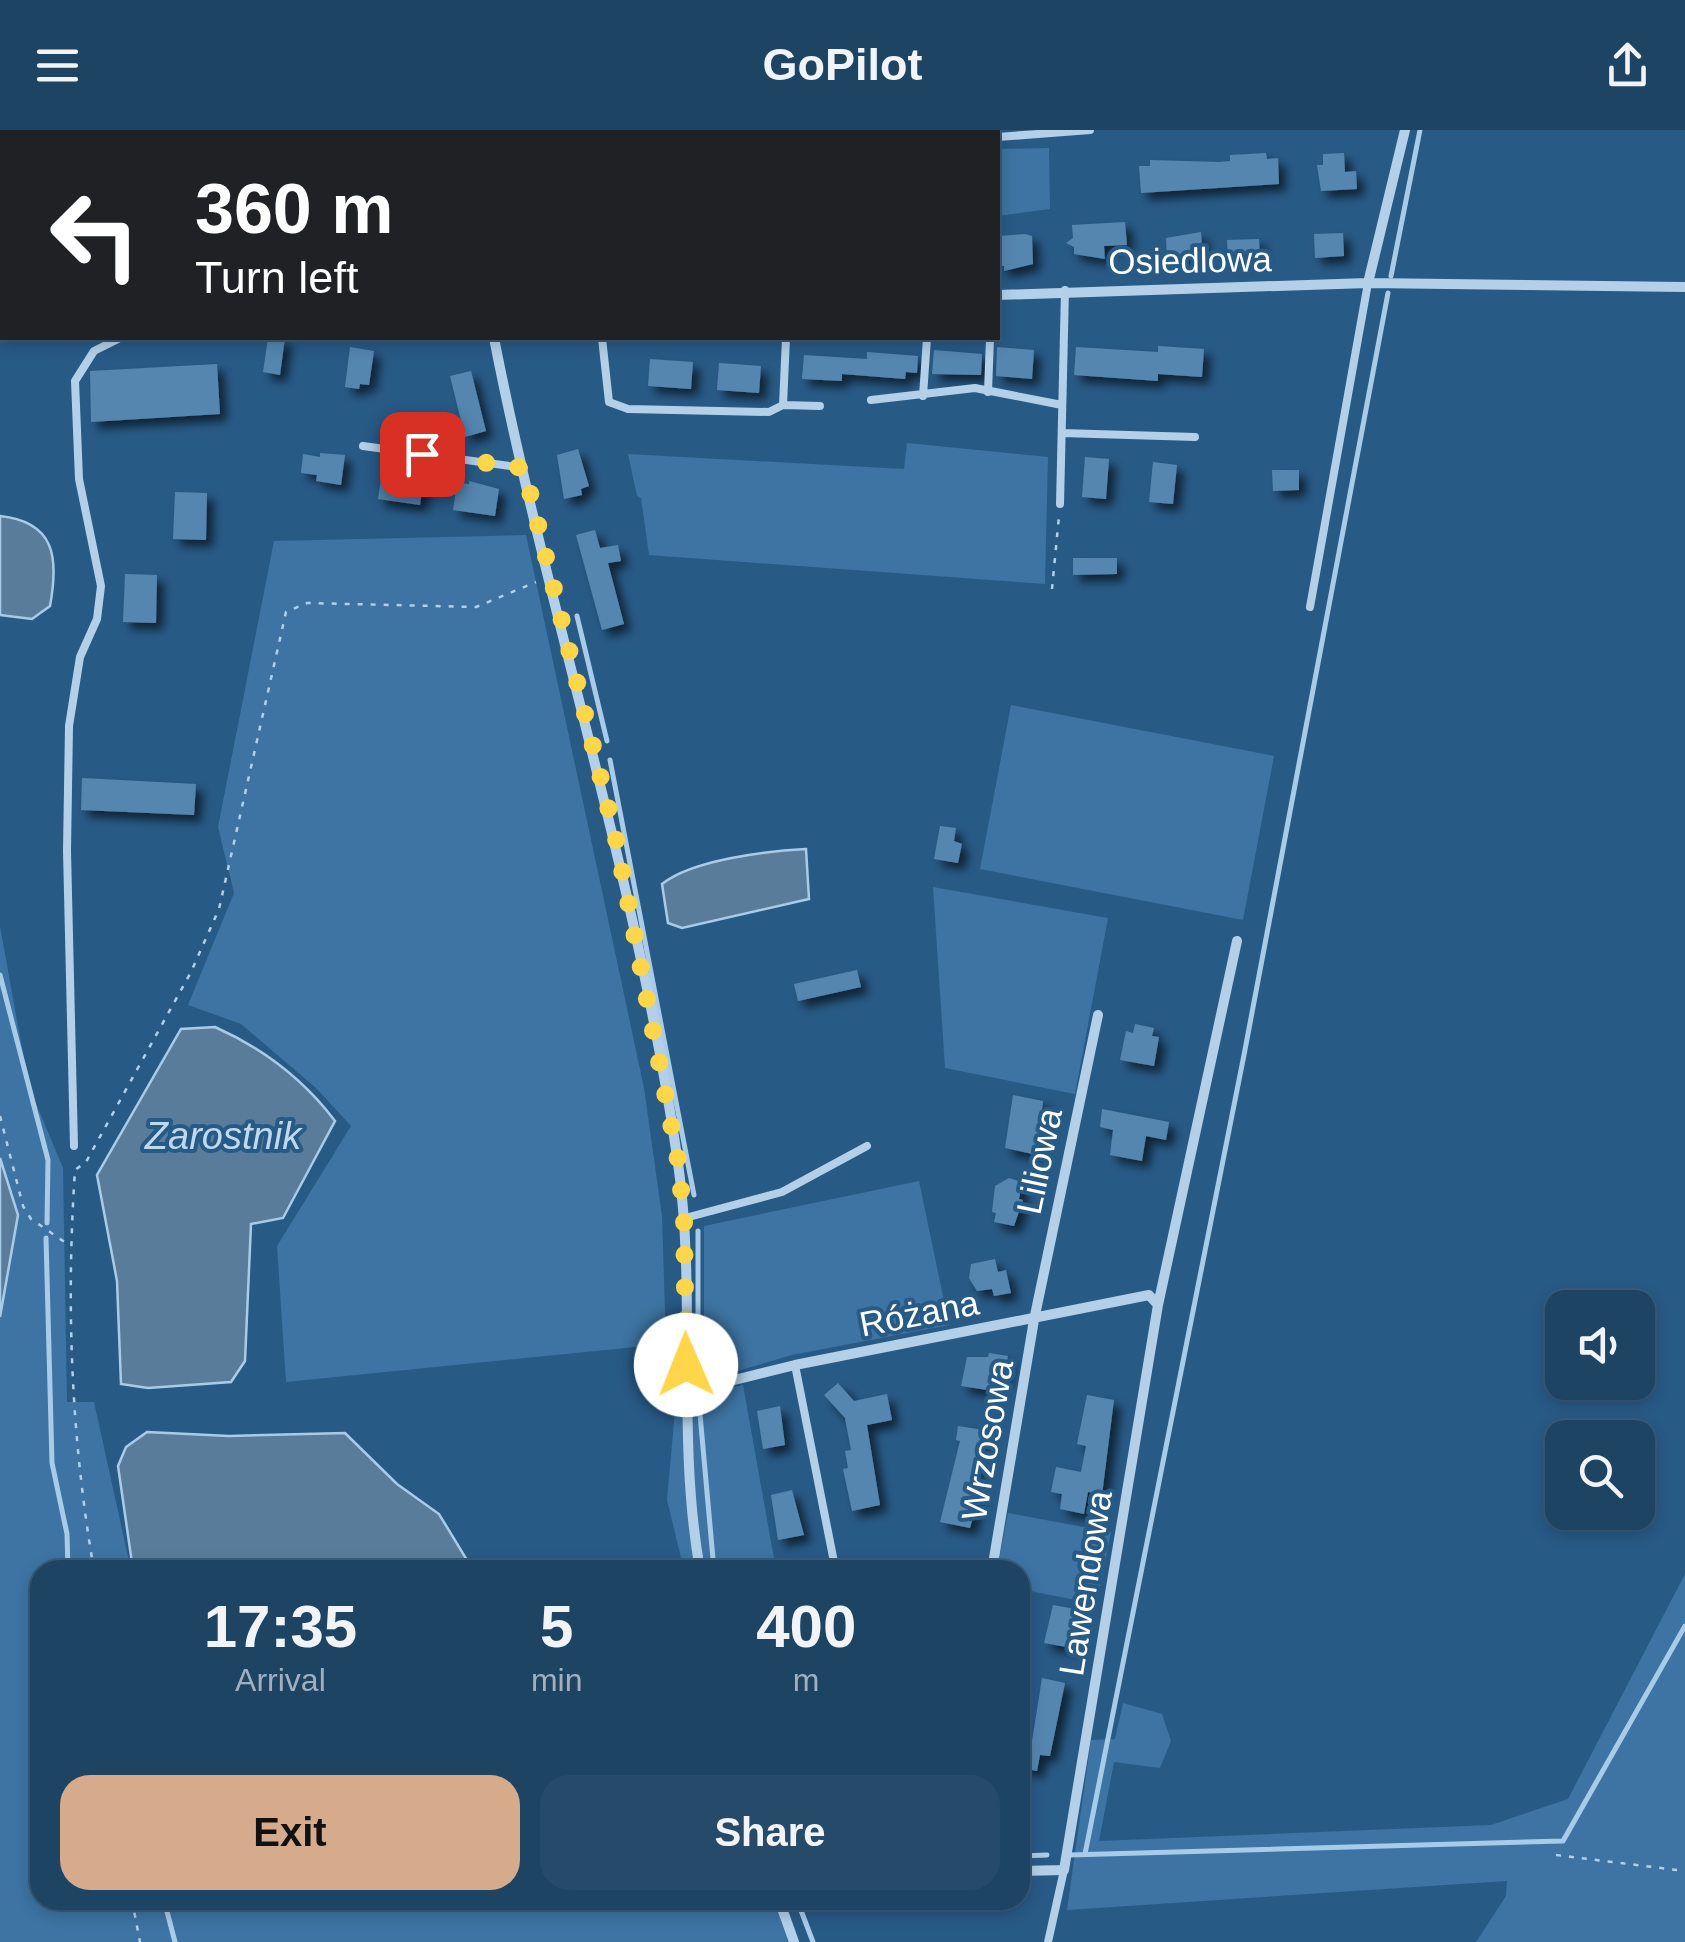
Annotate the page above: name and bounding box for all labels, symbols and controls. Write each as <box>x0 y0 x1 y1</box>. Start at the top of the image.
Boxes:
icon: menu <box>30 38 85 93</box>
icon: share <box>1600 38 1655 93</box>
text: GoPilot <box>763 39 922 90</box>
icon: left <box>30 170 160 300</box>
text: 360 m <box>195 170 393 248</box>
street label: Osiedlowa <box>1108 239 1273 281</box>
text: Turn left <box>195 252 358 303</box>
pin <box>380 412 465 497</box>
icon: arrive <box>395 427 450 482</box>
street label: Liliowa <box>1009 1104 1069 1217</box>
water label: Zarostnik <box>144 1115 303 1157</box>
street label: Różana <box>856 1282 982 1344</box>
map controls <box>1545 1290 1655 1530</box>
button: sound <box>1545 1290 1655 1400</box>
position arrow <box>634 1313 738 1417</box>
street label: Wrzosowa <box>954 1356 1020 1524</box>
button: search <box>1545 1420 1655 1530</box>
street label: Lawendowa <box>1051 1487 1119 1678</box>
text: 17:35 <box>204 1593 357 1660</box>
text: 5 <box>540 1593 573 1660</box>
text: 400 <box>756 1593 856 1660</box>
text: Arrival <box>235 1662 326 1698</box>
text: min <box>531 1662 582 1698</box>
text: m <box>793 1662 820 1698</box>
button: Exit <box>60 1775 520 1890</box>
button: Share <box>540 1775 1000 1890</box>

